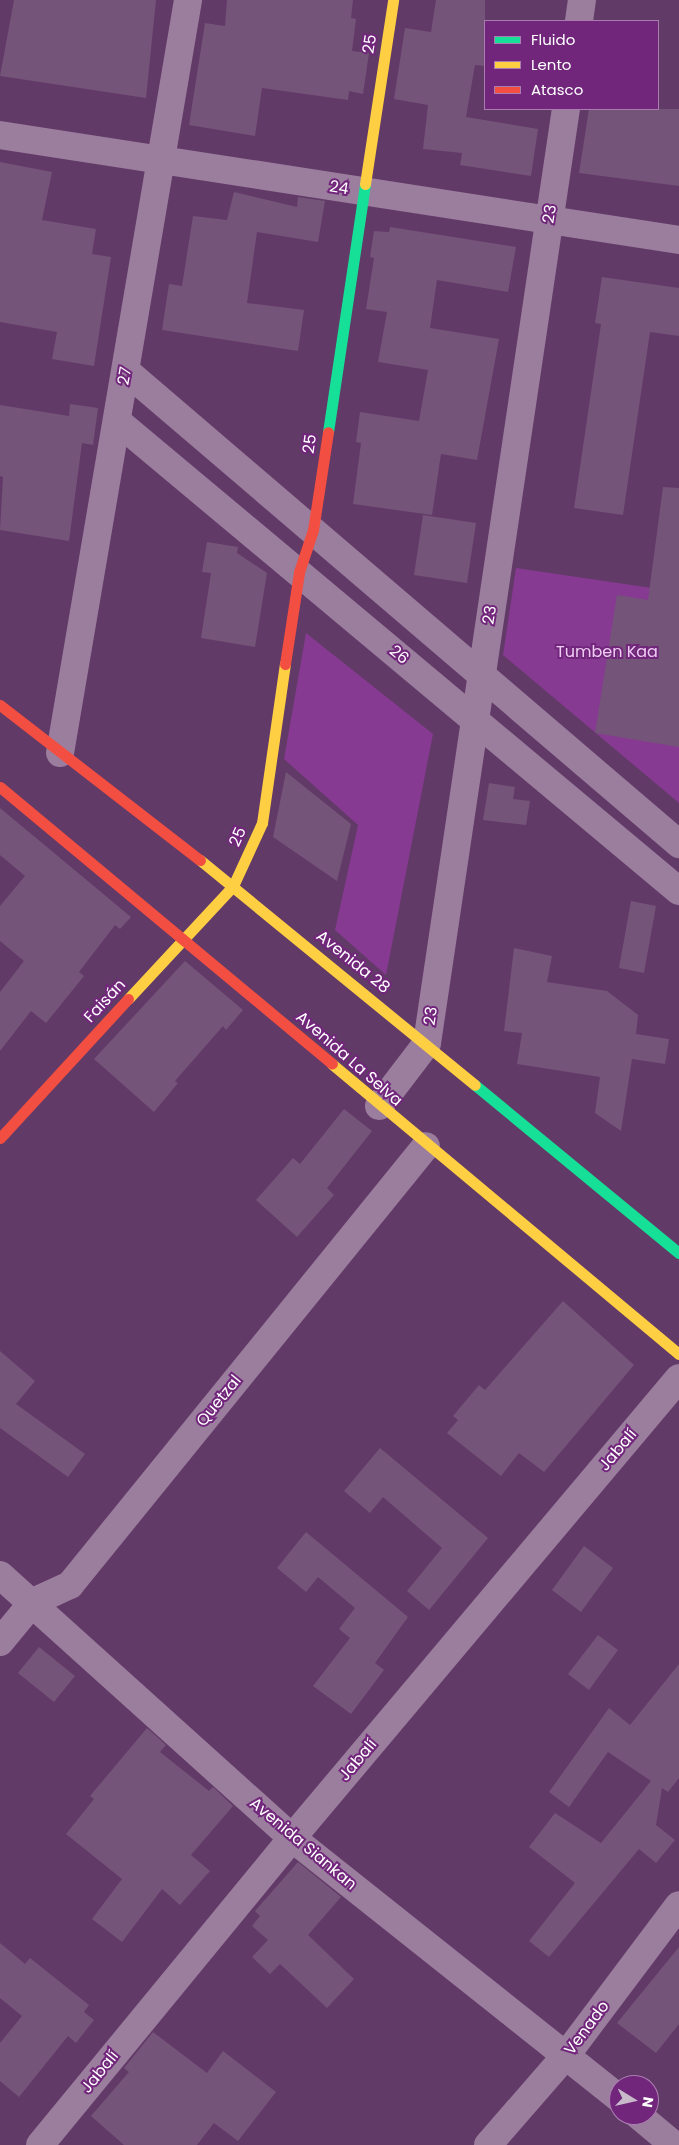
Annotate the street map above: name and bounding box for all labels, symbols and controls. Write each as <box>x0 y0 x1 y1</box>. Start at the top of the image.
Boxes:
legend <box>484 20 659 110</box>
text: Fluido <box>531 29 575 50</box>
street label: 25 <box>359 33 381 55</box>
text: Lento <box>531 54 571 75</box>
text: Atasco <box>531 79 583 100</box>
street label: 24 <box>328 177 350 199</box>
street label: 23 <box>539 203 561 225</box>
street label: 27 <box>114 366 136 386</box>
street label: 25 <box>299 433 321 455</box>
street label: 23 <box>479 604 501 626</box>
street label: 26 <box>385 641 413 669</box>
park label: Tumben Kaa <box>556 642 658 662</box>
street label: 25 <box>225 824 251 850</box>
street label: Avenida 28 <box>312 927 394 997</box>
street label: Faisán <box>80 975 130 1027</box>
street label: 23 <box>420 1005 442 1027</box>
street label: Avenida La Selva <box>292 1008 406 1110</box>
street label: Quetzal <box>192 1371 246 1431</box>
street label: Jabalí <box>595 1425 641 1475</box>
street label: Jabalí <box>335 1735 381 1785</box>
street label: Avenida Siankan <box>246 1794 360 1894</box>
street label: Venado <box>560 1997 614 2059</box>
street label: Jabalí <box>77 2047 123 2097</box>
north arrow <box>609 2075 659 2125</box>
text: N <box>637 2095 659 2109</box>

